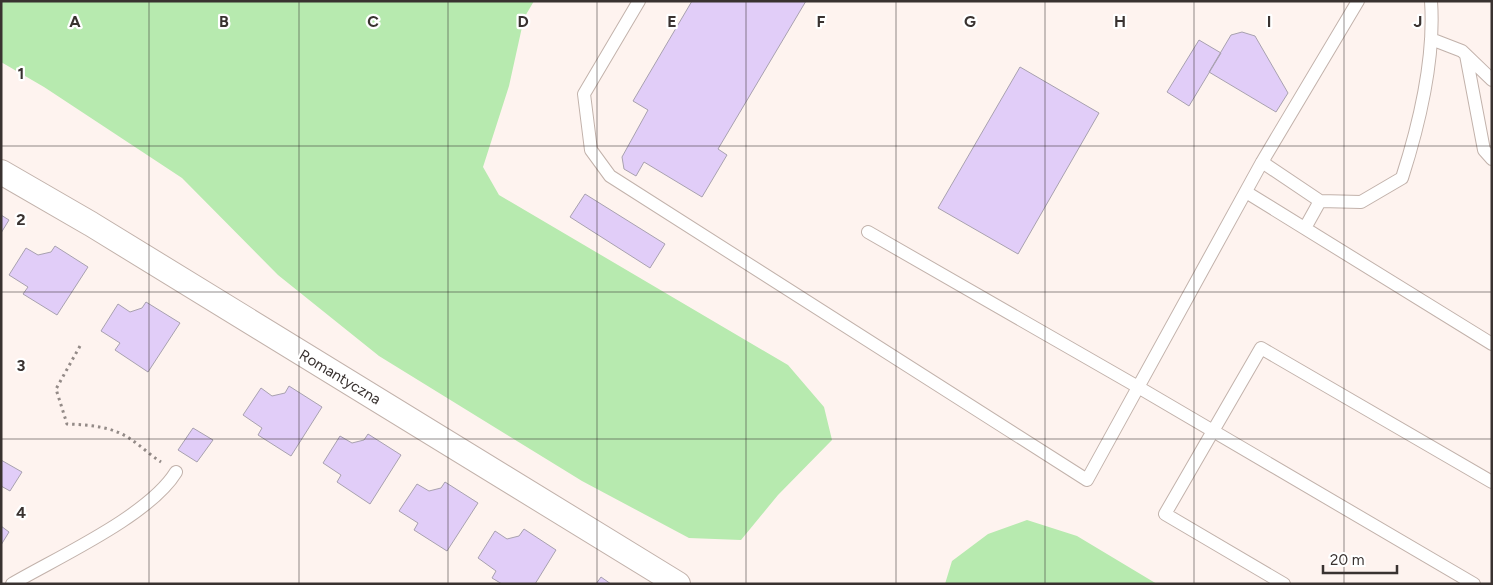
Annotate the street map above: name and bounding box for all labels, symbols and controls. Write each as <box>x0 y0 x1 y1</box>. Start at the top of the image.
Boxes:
text: A <box>69 12 81 31</box>
text: B <box>219 12 229 31</box>
text: C <box>367 12 379 31</box>
text: D <box>517 12 529 31</box>
text: E <box>667 12 677 31</box>
text: F <box>817 12 826 31</box>
text: G <box>964 12 976 31</box>
text: H <box>1114 12 1126 31</box>
text: I <box>1267 12 1271 31</box>
text: J <box>1414 12 1422 31</box>
text: 1 <box>18 64 24 83</box>
text: 2 <box>16 210 26 229</box>
street label: Romantyczna <box>296 346 384 408</box>
text: 3 <box>17 356 26 375</box>
text: 4 <box>16 503 26 522</box>
scale bar <box>1323 542 1397 574</box>
text: 20 m <box>1330 551 1364 569</box>

